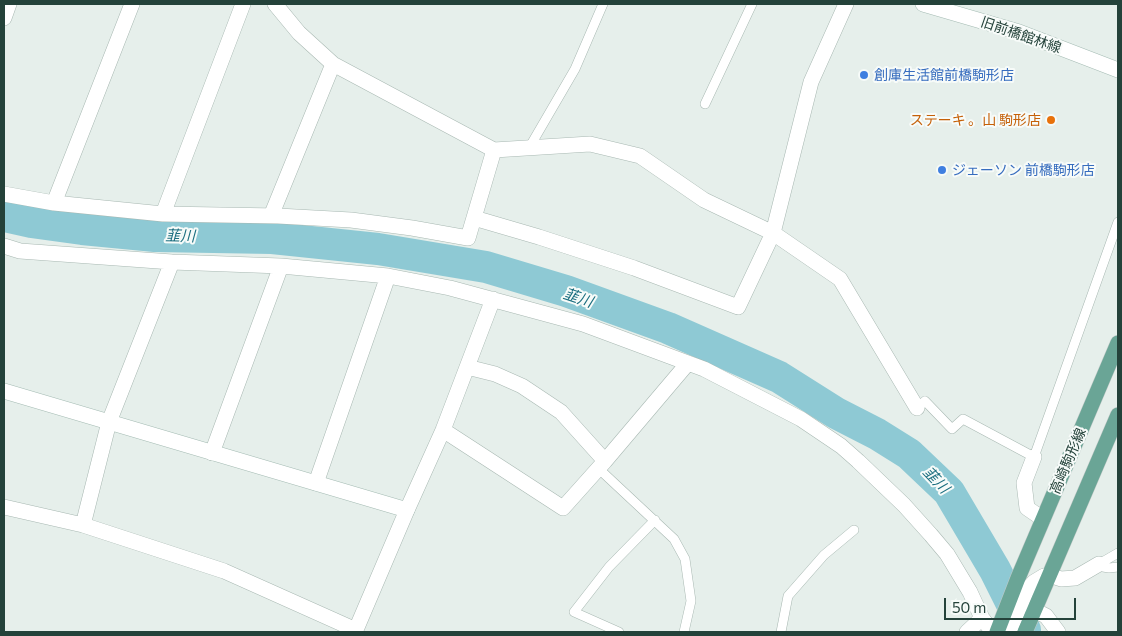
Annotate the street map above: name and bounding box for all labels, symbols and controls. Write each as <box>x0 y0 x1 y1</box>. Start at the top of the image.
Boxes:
street label: 旧前橋館林線 <box>979 13 1063 57</box>
place label: 創庫生活館前橋駒形店 <box>874 67 1014 83</box>
marker: 創庫生活館前橋駒形店 <box>858 69 870 81</box>
place label: ステーキ 。山 駒形店 <box>910 112 1041 128</box>
marker: ステーキ 。山 駒形店 <box>1045 114 1057 126</box>
place label: ジェーソン 前橋駒形店 <box>952 162 1095 178</box>
marker: ジェーソン 前橋駒形店 <box>936 164 948 176</box>
water label: 韮川 <box>165 227 195 245</box>
water label: 韮川 <box>561 285 595 311</box>
street label: 高崎駒形線 <box>1047 426 1089 496</box>
water label: 韮川 <box>919 463 953 497</box>
scale bar <box>947 588 1080 620</box>
text: 50 m <box>952 598 986 616</box>

